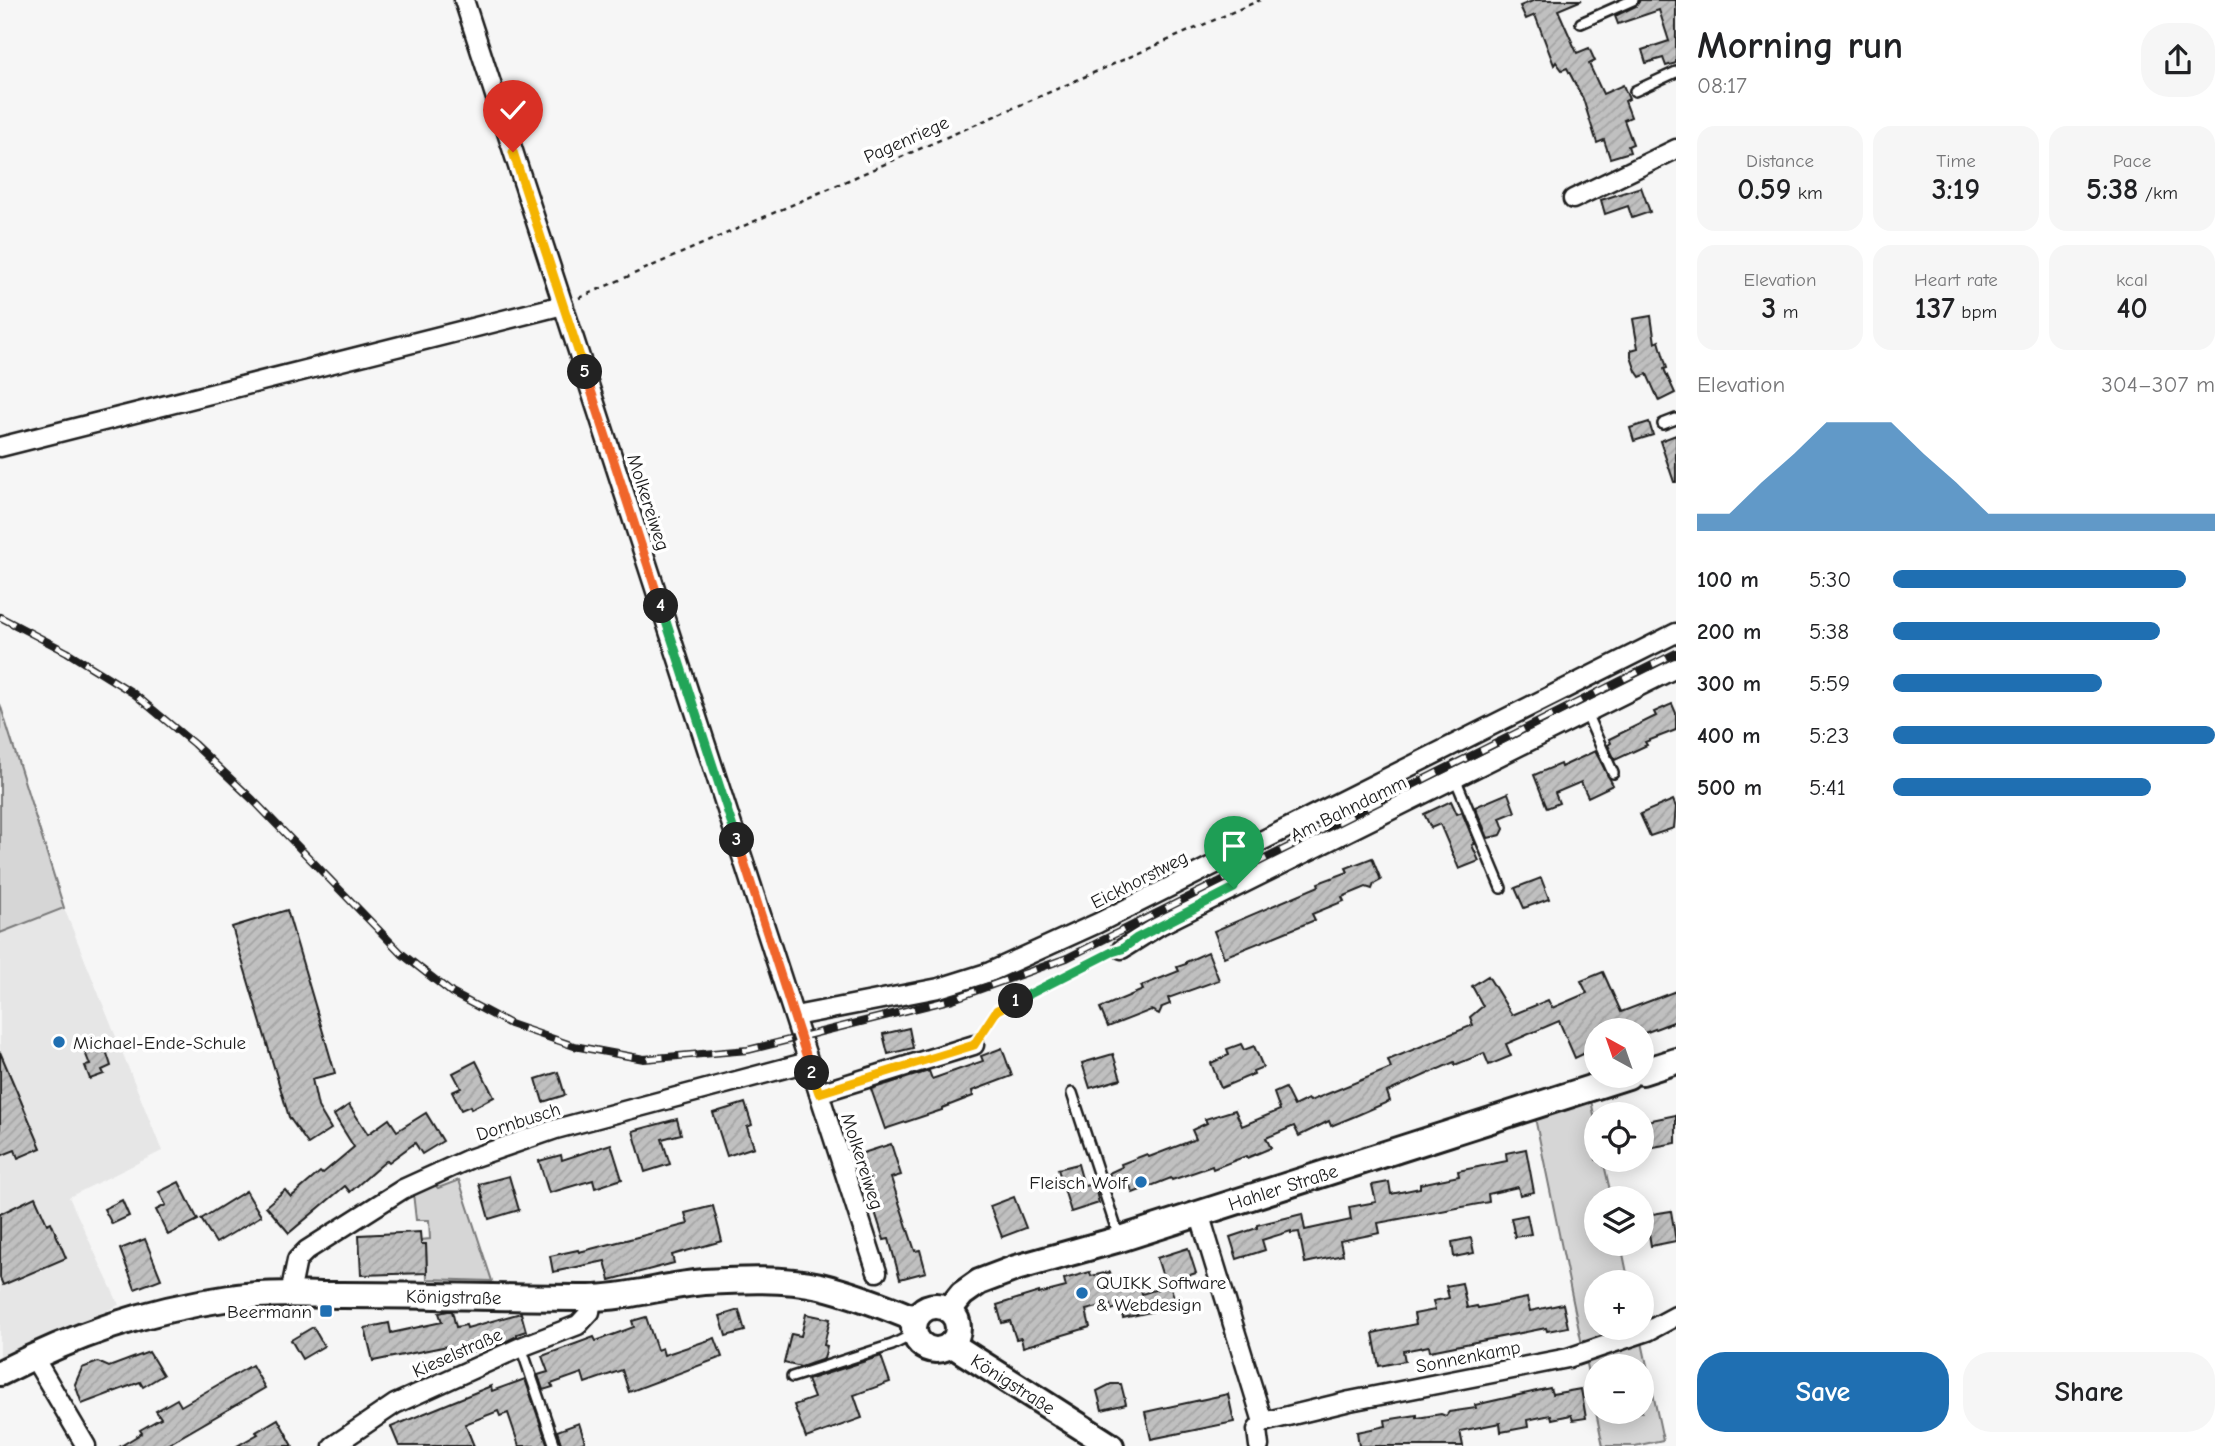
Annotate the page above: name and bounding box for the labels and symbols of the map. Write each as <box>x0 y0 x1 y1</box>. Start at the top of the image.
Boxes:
pin <box>483 80 543 152</box>
street label: Pagenriege <box>860 111 952 168</box>
pin: 5 <box>568 354 602 390</box>
street label: Molkereiweg <box>622 451 674 553</box>
pin: 4 <box>644 588 678 624</box>
street label: Am Bahndamm <box>1287 771 1410 847</box>
pin <box>1204 816 1264 888</box>
pin: 3 <box>720 822 754 858</box>
street label: Eickhorstweg <box>1087 846 1192 914</box>
pin: 1 <box>998 984 1034 1018</box>
north arrow <box>1584 1018 1654 1088</box>
place label: Michael-Ende-Schule <box>73 1032 246 1054</box>
marker: Michael-Ende-Schule <box>51 1034 67 1050</box>
pin: 2 <box>794 1056 830 1090</box>
street label: Dornbusch <box>473 1098 563 1146</box>
street label: Molkereiweg <box>836 1110 888 1212</box>
street label: Hahler Straße <box>1226 1160 1341 1216</box>
place label: Fleisch Wolf <box>1029 1172 1129 1194</box>
marker: Fleisch Wolf <box>1133 1174 1149 1190</box>
place label: QUIKK Software & Webdesign <box>1096 1272 1226 1316</box>
marker: QUIKK Software & Webdesign <box>1074 1285 1090 1301</box>
street label: Königstraße <box>406 1286 502 1309</box>
place label: Beermann <box>227 1301 312 1323</box>
marker: Beermann <box>318 1303 334 1319</box>
street label: Kieselstraße <box>409 1323 506 1382</box>
street label: Sonnenkamp <box>1414 1336 1522 1378</box>
street label: Königstraße <box>967 1350 1059 1420</box>

